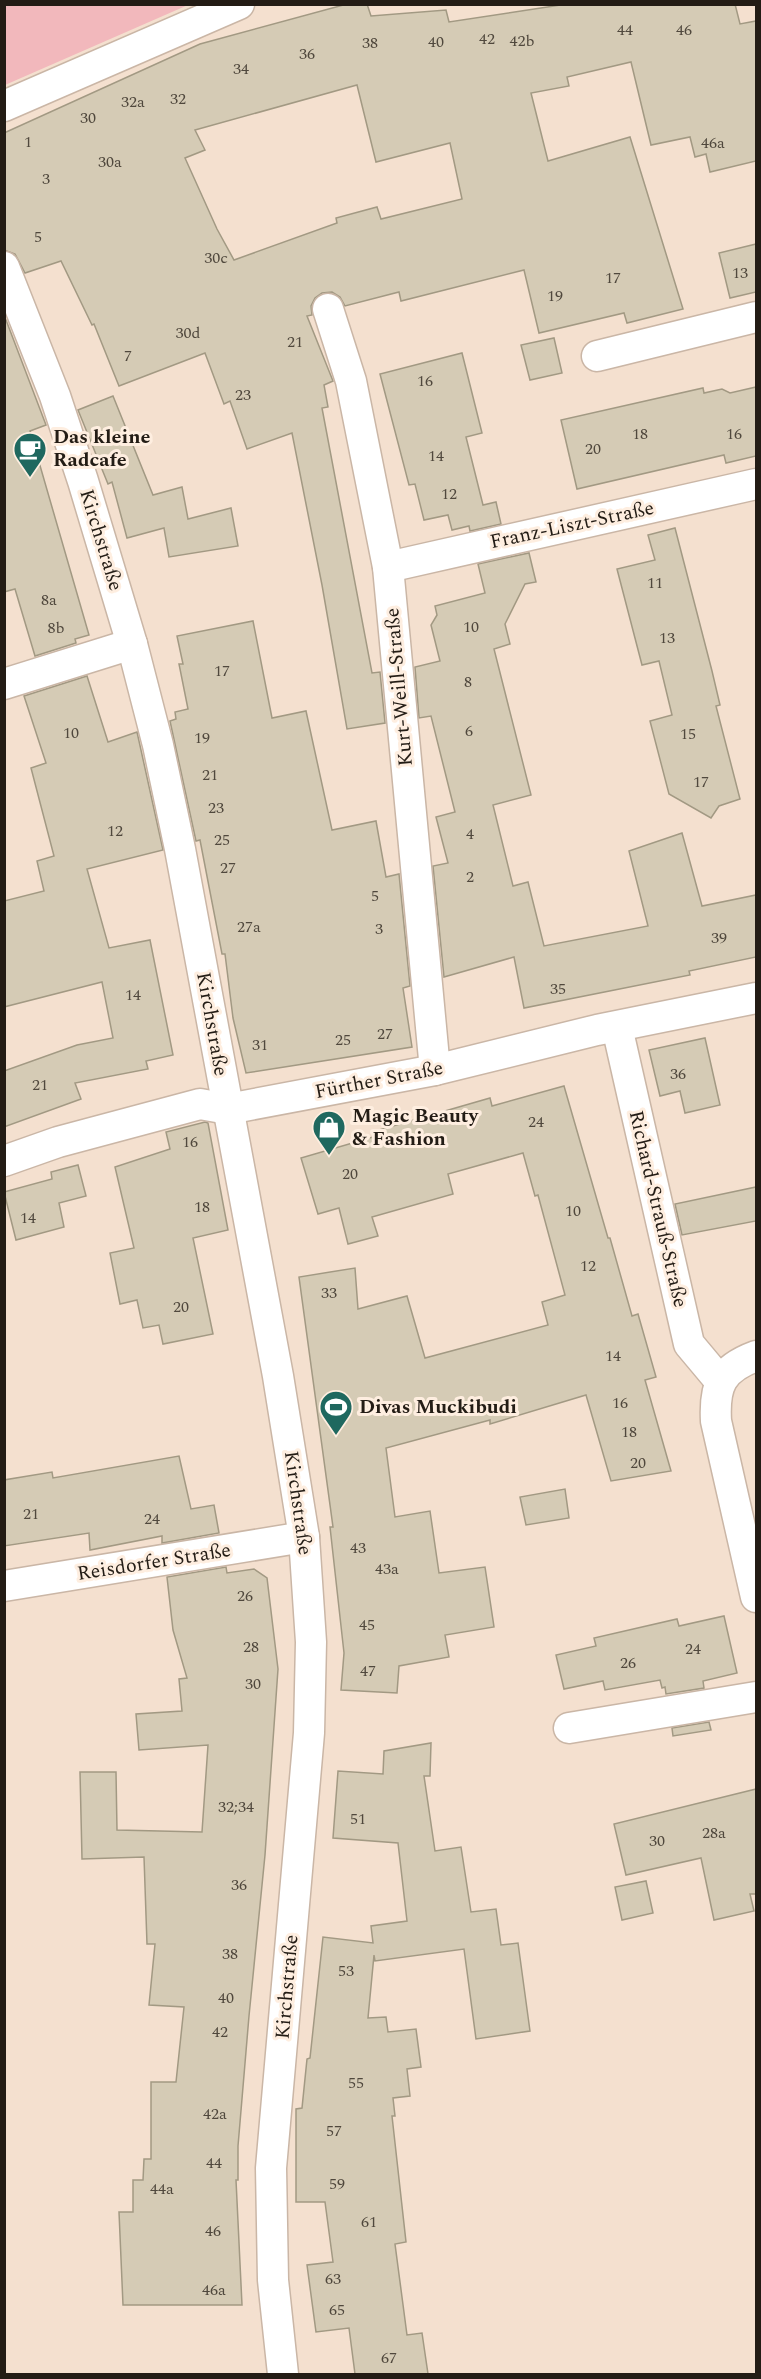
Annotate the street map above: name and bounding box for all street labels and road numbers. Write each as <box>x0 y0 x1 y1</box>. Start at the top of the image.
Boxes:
street label: Kirchstraße <box>71 485 131 595</box>
street label: Franz-Liszt-Straße <box>487 493 657 557</box>
street label: Kurt-Weill-Straße <box>377 607 421 767</box>
street label: Kirchstraße <box>188 970 236 1078</box>
street label: Fürther Straße <box>312 1053 446 1107</box>
street label: Richard-Strauß-Straße <box>621 1107 695 1311</box>
street label: Kirchstraße <box>276 1449 320 1557</box>
street label: Reisdorfer Straße <box>75 1535 233 1589</box>
street label: Kirchstraße <box>267 1933 307 2041</box>

